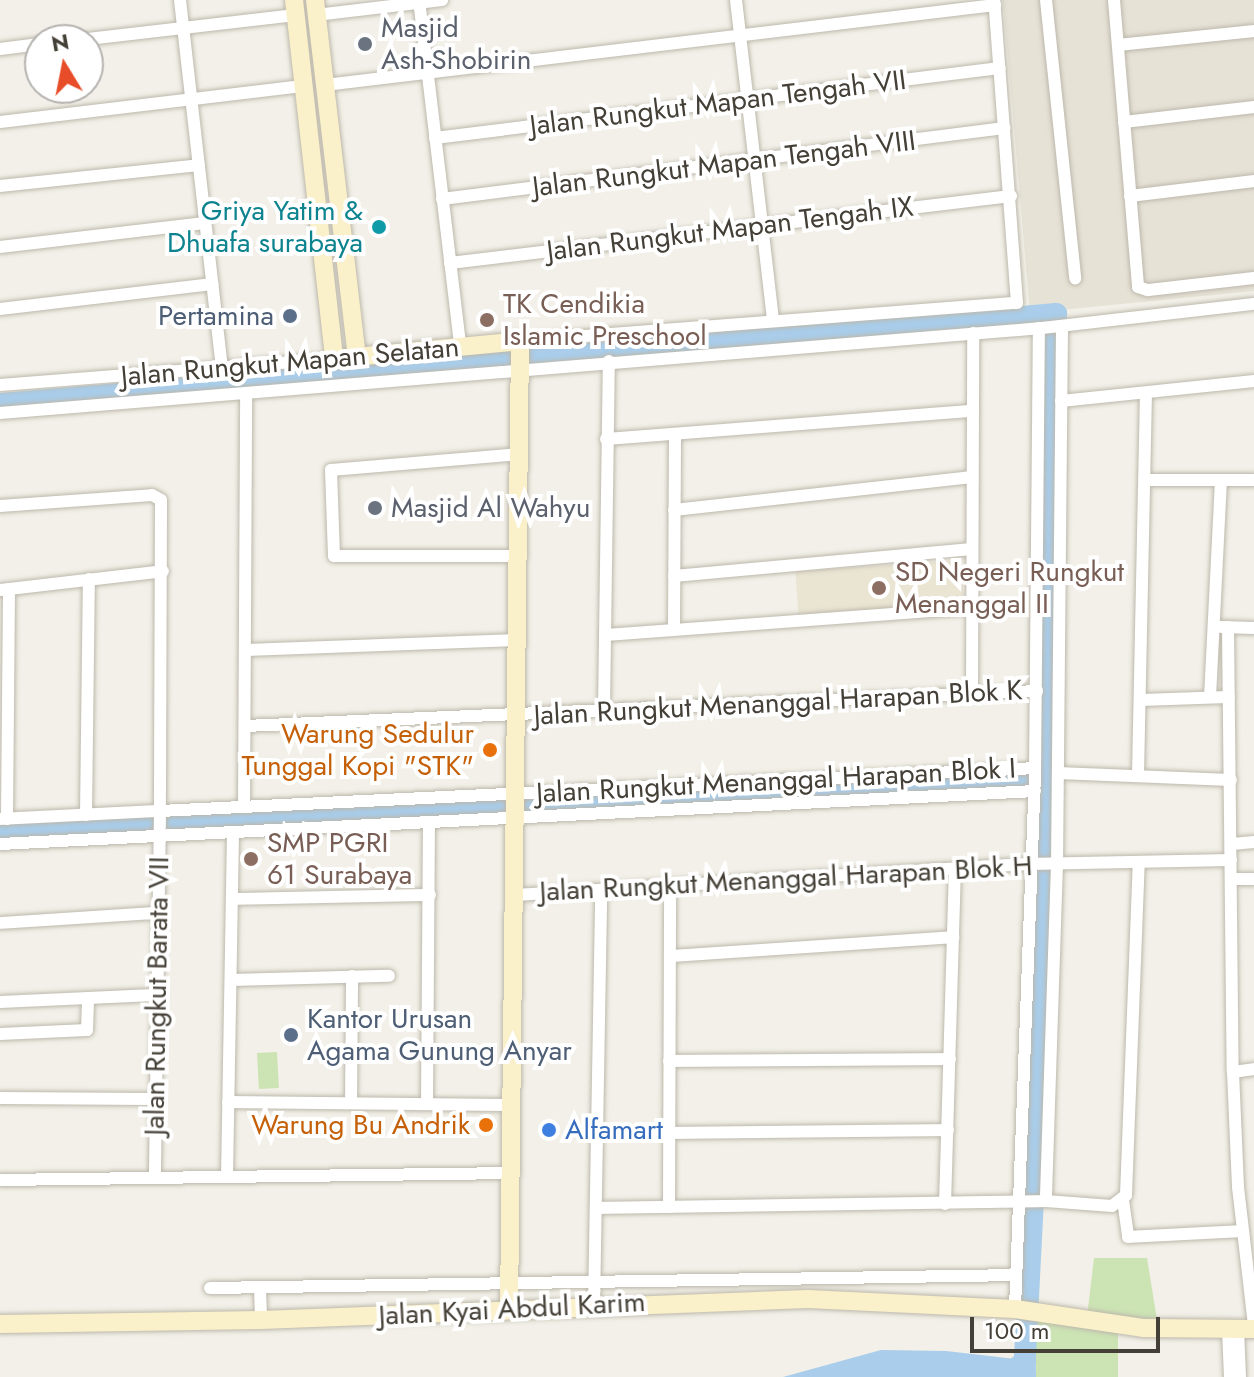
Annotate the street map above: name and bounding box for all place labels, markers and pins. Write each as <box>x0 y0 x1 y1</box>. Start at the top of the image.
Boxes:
place label: Masjid Ash-Shobirin <box>381 11 531 77</box>
marker: Masjid Ash-Shobirin <box>356 35 374 53</box>
place label: Griya Yatim & Dhuafa surabaya <box>167 194 363 260</box>
marker: Griya Yatim & Dhuafa surabaya <box>370 218 388 236</box>
place label: TK Cendikia Islamic Preschool <box>503 287 707 353</box>
place label: Pertamina <box>158 299 274 333</box>
marker: Pertamina <box>281 307 299 325</box>
marker: TK Cendikia Islamic Preschool <box>478 311 496 329</box>
place label: Masjid Al Wahyu <box>391 491 590 525</box>
marker: Masjid Al Wahyu <box>366 499 384 517</box>
place label: SD Negeri Rungkut Menanggal II <box>895 555 1124 621</box>
marker: SD Negeri Rungkut Menanggal II <box>870 579 888 597</box>
place label: Warung Sedulur Tunggal Kopi "STK" <box>241 717 474 783</box>
marker: Warung Sedulur Tunggal Kopi "STK" <box>481 741 499 759</box>
place label: SMP PGRI 61 Surabaya <box>267 826 412 892</box>
marker: SMP PGRI 61 Surabaya <box>242 850 260 868</box>
place label: Kantor Urusan Agama Gunung Anyar <box>307 1002 572 1068</box>
marker: Kantor Urusan Agama Gunung Anyar <box>282 1026 300 1044</box>
place label: Warung Bu Andrik <box>251 1108 470 1142</box>
place label: Alfamart <box>565 1113 663 1147</box>
marker: Warung Bu Andrik <box>477 1116 495 1134</box>
marker: Alfamart <box>540 1121 558 1139</box>

